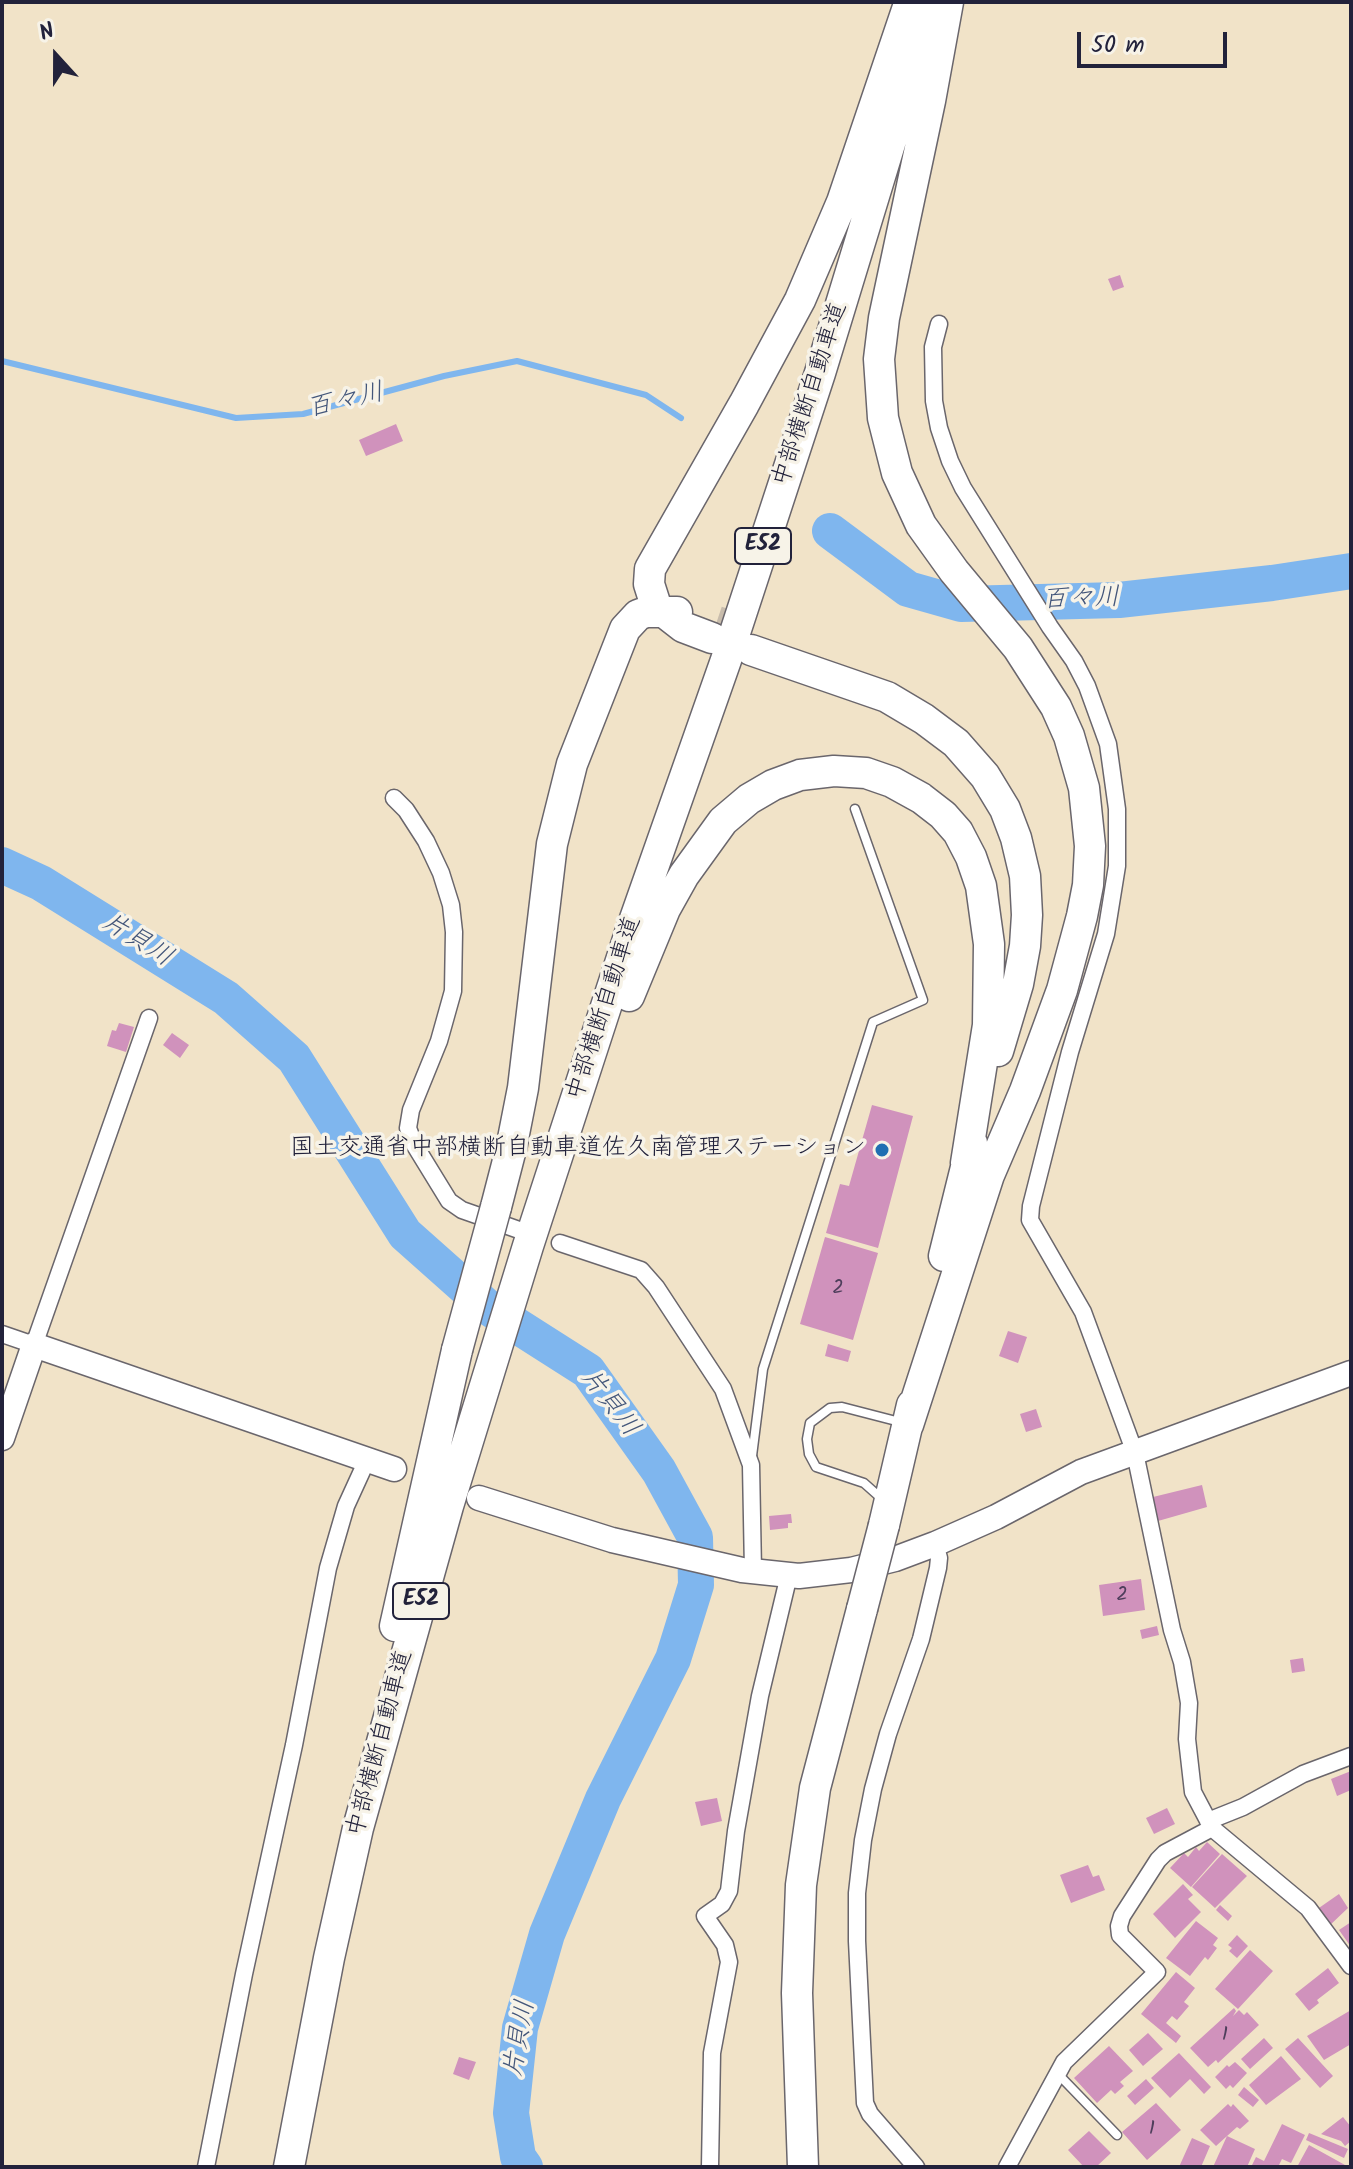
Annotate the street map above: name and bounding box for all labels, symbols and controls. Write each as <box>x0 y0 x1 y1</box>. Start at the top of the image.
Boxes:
text: N <box>34 14 60 52</box>
north arrow <box>16 16 96 96</box>
scale bar <box>1081 16 1231 66</box>
text: 50 m <box>1091 26 1145 65</box>
street label: 中部横断自動車道 <box>769 299 855 491</box>
water label: 百々川 <box>304 379 388 427</box>
road number: E52 <box>735 528 791 564</box>
water label: 百々川 <box>1041 584 1121 618</box>
water label: 片貝川 <box>95 908 177 976</box>
street label: 中部横断自動車道 <box>563 913 649 1105</box>
place label: 国土交通省中部横断自動車道佐久南管理ステーション <box>290 1136 866 1164</box>
marker: 国土交通省中部横断自動車道佐久南管理ステーション <box>873 1141 891 1159</box>
house number: 2 <box>832 1278 844 1302</box>
water label: 片貝川 <box>572 1364 644 1444</box>
road number: E52 <box>393 1583 449 1619</box>
house number: 2 <box>1116 1585 1128 1609</box>
street label: 中部横断自動車道 <box>343 1648 421 1840</box>
water label: 片貝川 <box>500 1998 544 2080</box>
house number: 1 <box>1222 2025 1228 2049</box>
house number: 1 <box>1149 2119 1155 2143</box>

